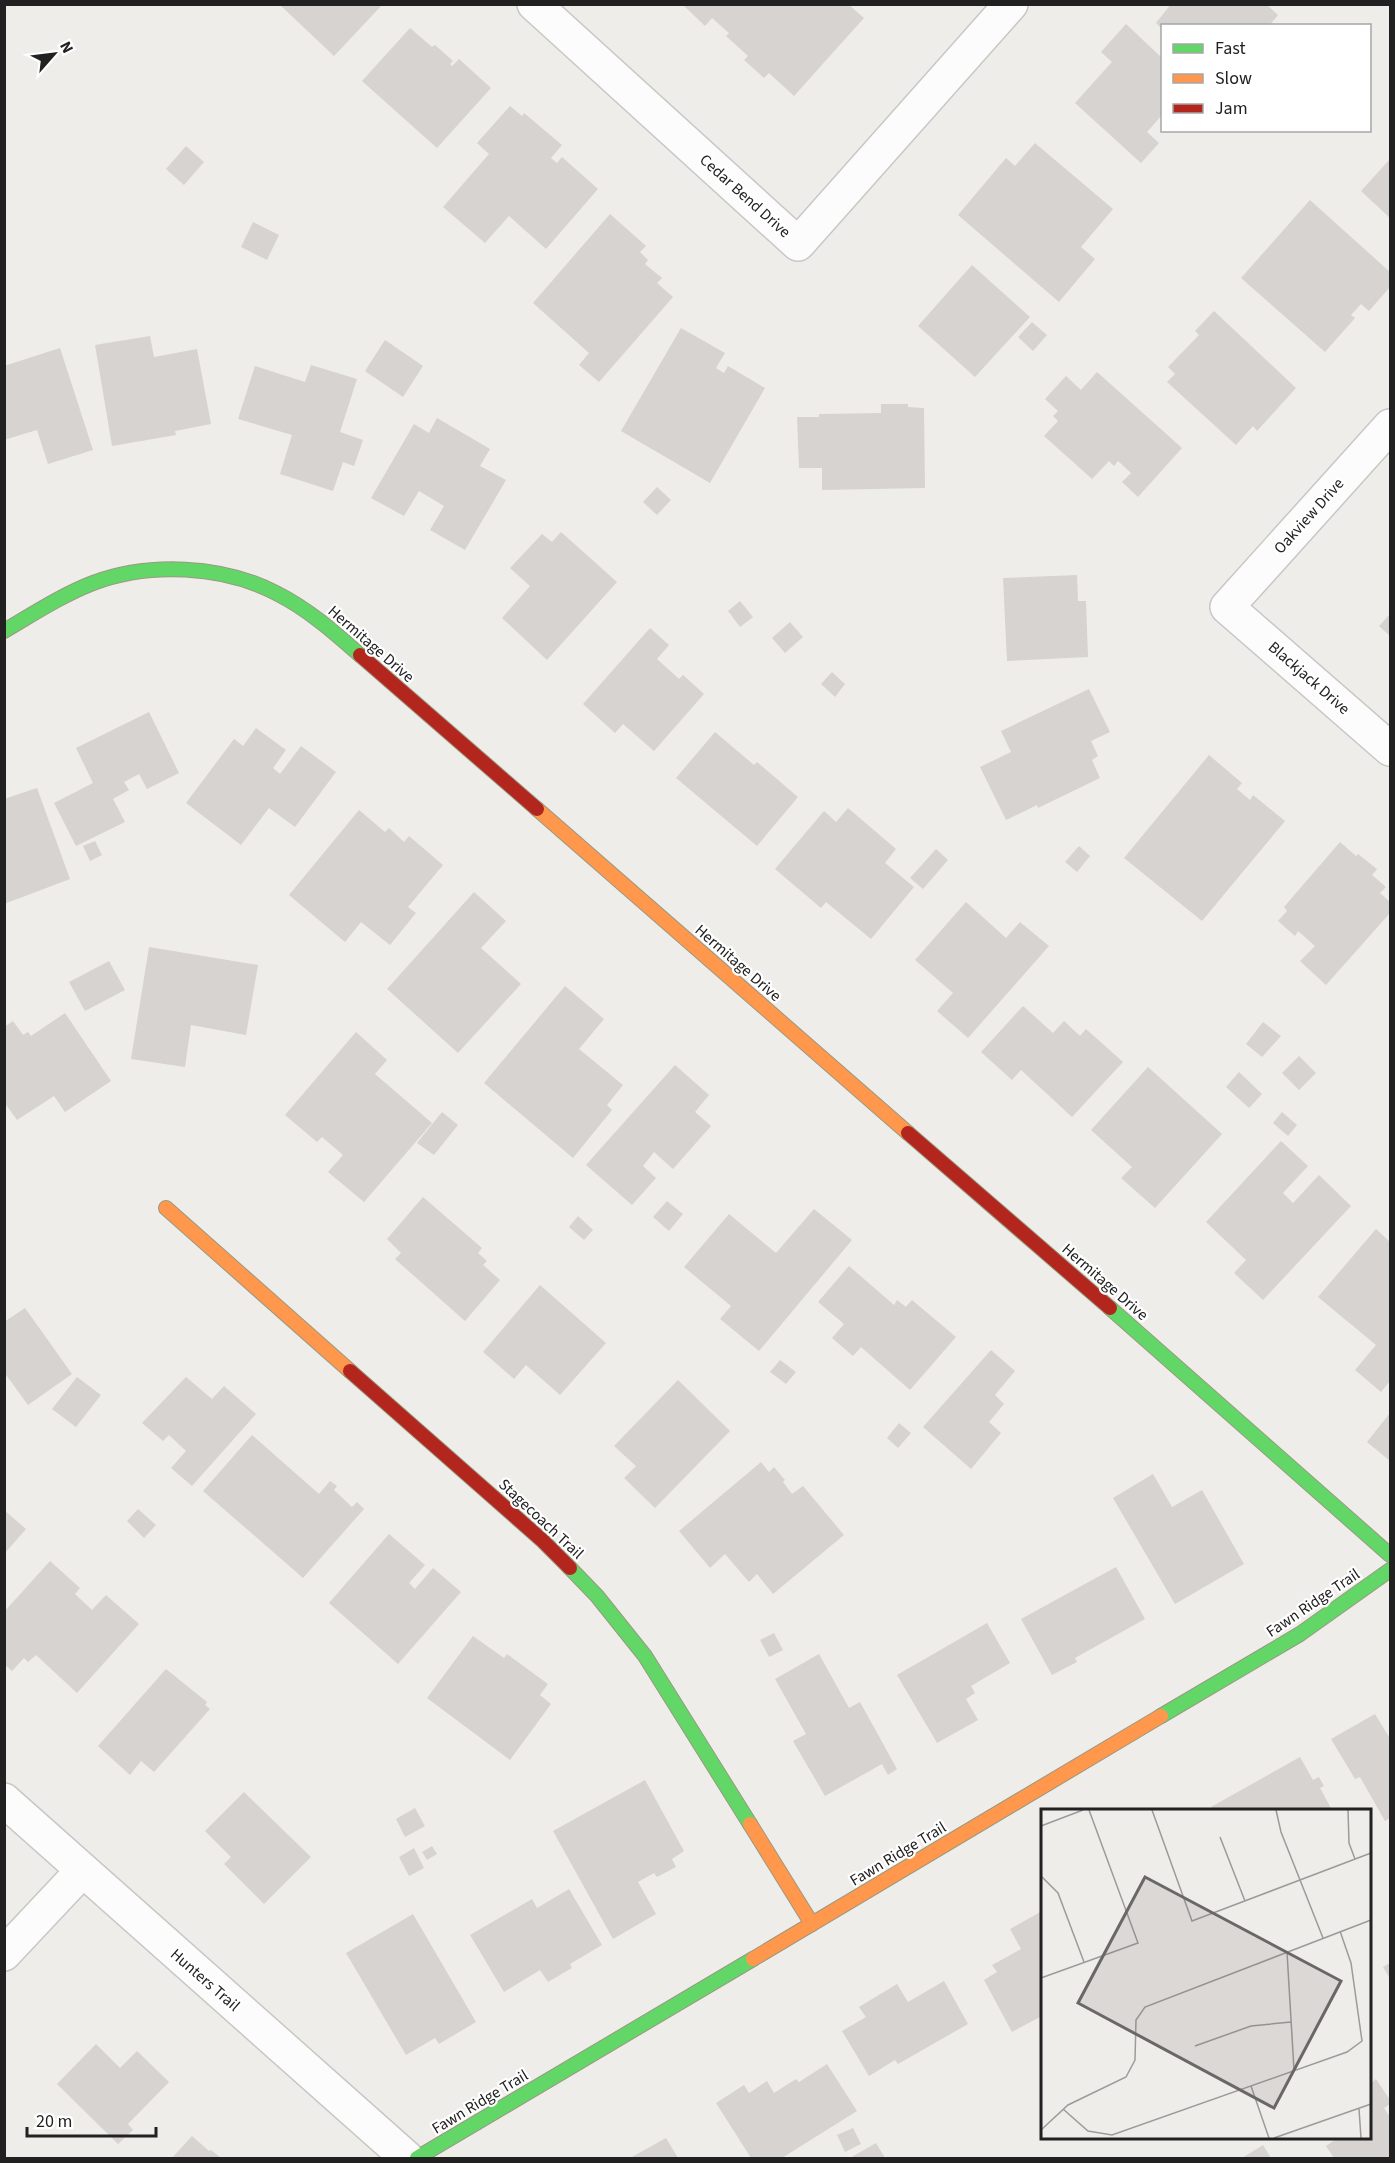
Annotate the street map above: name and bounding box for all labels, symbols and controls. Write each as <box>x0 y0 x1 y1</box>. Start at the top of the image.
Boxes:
north arrow <box>24 24 84 84</box>
legend <box>1161 24 1371 132</box>
text: Fast <box>1215 36 1246 61</box>
text: N <box>54 38 79 57</box>
text: Slow <box>1215 66 1252 91</box>
text: Jam <box>1215 96 1248 121</box>
street label: Cedar Bend Drive <box>695 149 795 243</box>
street label: Oakview Drive <box>1269 473 1349 559</box>
street label: Hermitage Drive <box>323 600 419 688</box>
street label: Blackjack Drive <box>1263 636 1355 720</box>
street label: Hermitage Drive <box>690 919 786 1007</box>
street label: Hermitage Drive <box>1057 1238 1153 1326</box>
street label: Stagecoach Trail <box>494 1474 588 1564</box>
street label: Fawn Ridge Trail <box>1262 1563 1364 1643</box>
inset map <box>1041 1809 1371 2139</box>
street label: Fawn Ridge Trail <box>846 1817 950 1891</box>
street label: Hunters Trail <box>166 1944 244 2016</box>
street label: Fawn Ridge Trail <box>428 2065 532 2139</box>
scale bar <box>27 2100 156 2138</box>
text: 20 m <box>36 2109 72 2134</box>

